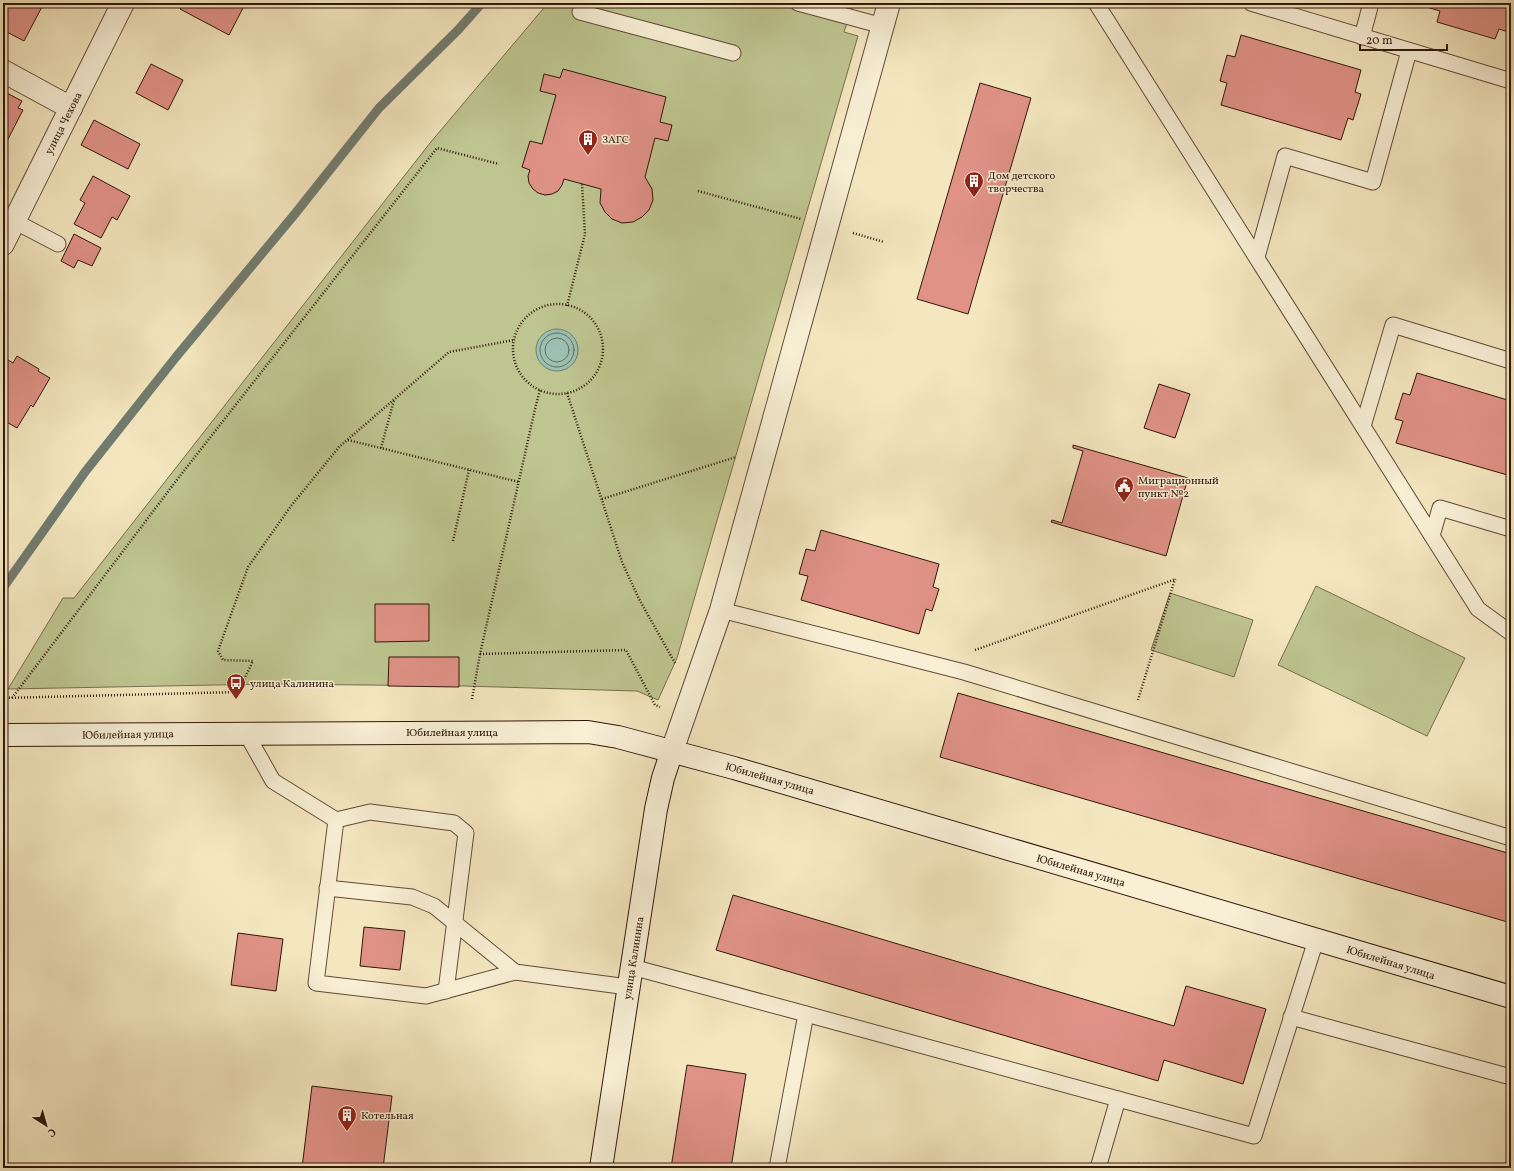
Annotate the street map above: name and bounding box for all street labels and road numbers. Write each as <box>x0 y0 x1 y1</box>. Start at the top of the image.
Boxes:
street label: улица Чехова <box>42 89 87 157</box>
street label: Юбилейная улица <box>406 726 499 741</box>
street label: Юбилейная улица <box>82 727 175 744</box>
street label: Юбилейная улица <box>723 760 816 799</box>
street label: Юбилейная улица <box>1034 852 1127 891</box>
street label: улица Калинина <box>620 915 649 1001</box>
street label: Юбилейная улица <box>1344 943 1437 984</box>

